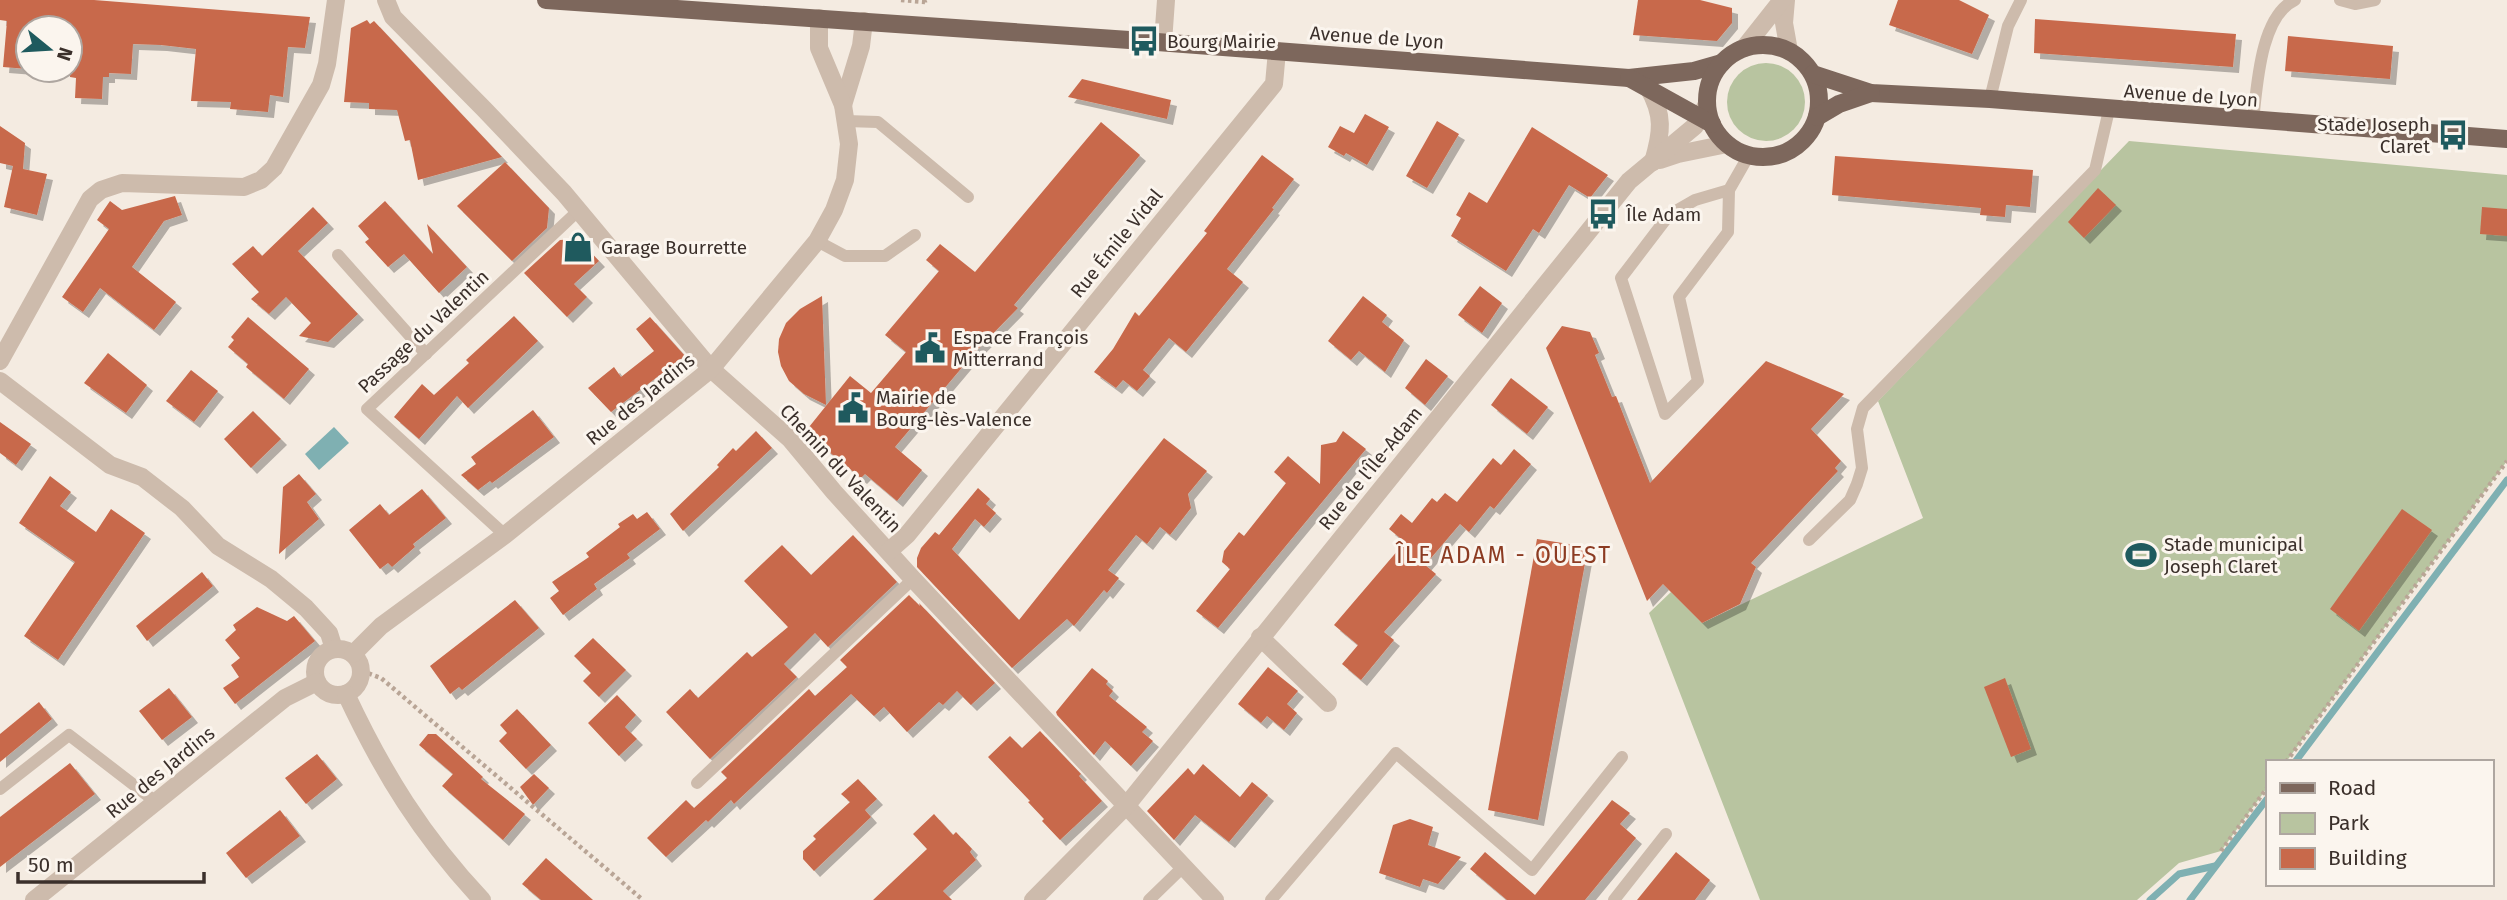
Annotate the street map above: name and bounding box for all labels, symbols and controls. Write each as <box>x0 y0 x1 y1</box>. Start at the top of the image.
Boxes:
north arrow <box>14 14 84 84</box>
street label: Avenue de Lyon <box>1309 21 1445 54</box>
bus stop icon: Bourg Mairie <box>1127 24 1161 58</box>
place label: Bourg Mairie <box>1167 30 1276 53</box>
text: N <box>52 45 78 64</box>
street label: Avenue de Lyon <box>2123 79 2259 112</box>
place label: Stade Joseph Claret <box>2317 113 2430 158</box>
bus stop icon: Stade Joseph Claret <box>2436 118 2470 152</box>
street label: Rue Émile Vidal <box>1065 184 1168 302</box>
bus stop icon: Île Adam <box>1586 197 1620 231</box>
place label: Île Adam <box>1625 203 1701 226</box>
shop icon: Garage Bourrette <box>561 230 595 264</box>
place label: Garage Bourrette <box>601 236 747 259</box>
street label: Passage du Valentin <box>353 265 493 398</box>
place label: Espace François Mitterrand <box>953 326 1088 371</box>
public building icon: Espace François Mitterrand <box>913 331 947 365</box>
street label: Rue des Jardins <box>581 348 699 450</box>
place label: Mairie de Bourg-lès-Valence <box>876 386 1032 431</box>
public building icon: Mairie de Bourg-lès-Valence <box>836 391 870 425</box>
street label: Chemin du Valentin <box>775 399 906 537</box>
street label: Rue de l'Île-Adam <box>1314 402 1427 535</box>
place label: Stade municipal Joseph Claret <box>2164 533 2304 578</box>
sports icon: Stade municipal Joseph Claret <box>2124 538 2158 572</box>
district label: ÎLE ADAM - OUEST <box>1395 541 1612 569</box>
street label: Rue des Jardins <box>101 721 219 823</box>
legend <box>2266 760 2493 886</box>
text: Road <box>2328 775 2376 801</box>
text: Park <box>2328 810 2370 836</box>
scale bar <box>18 841 203 885</box>
text: Building <box>2328 845 2407 871</box>
text: 50 m <box>28 852 74 878</box>

